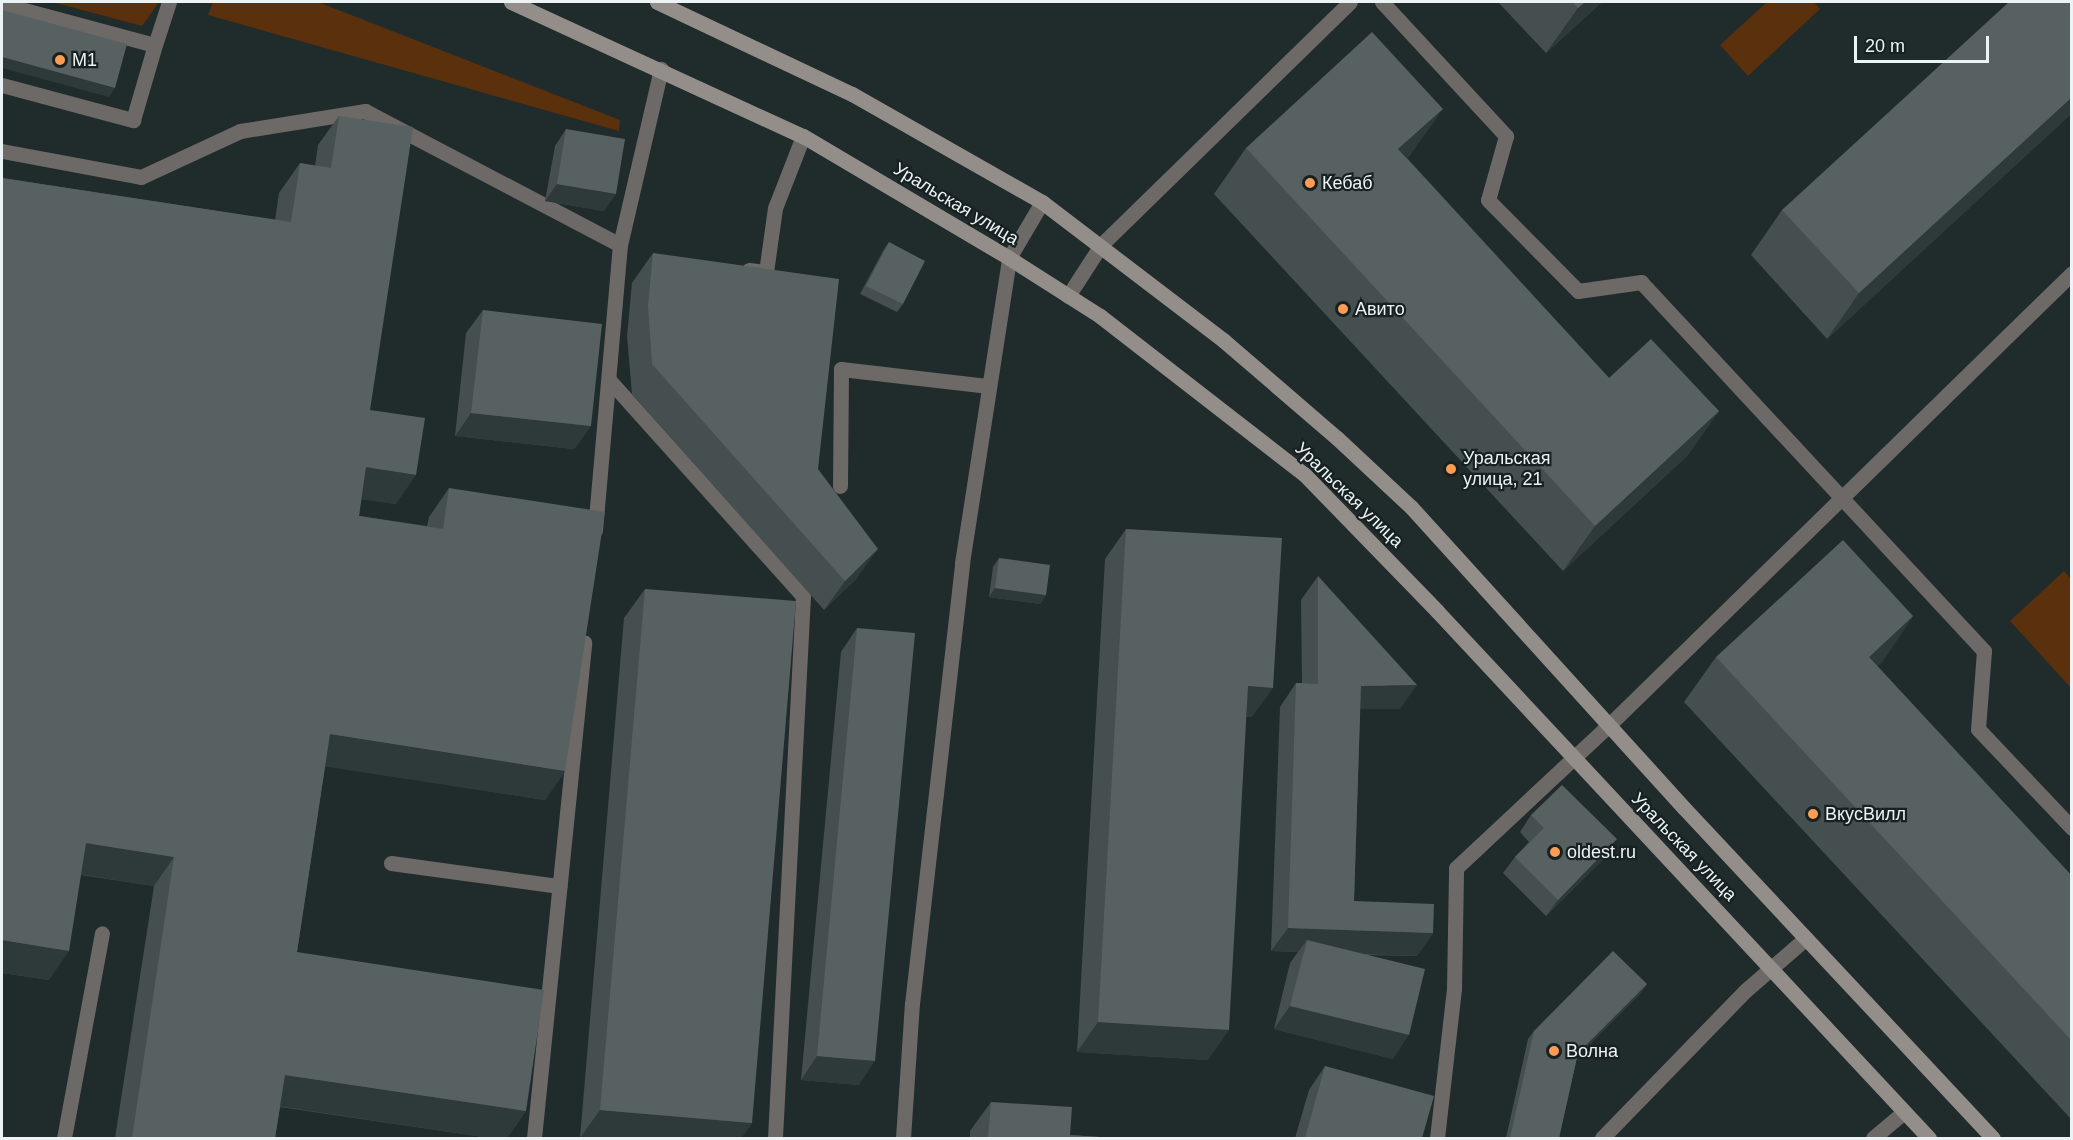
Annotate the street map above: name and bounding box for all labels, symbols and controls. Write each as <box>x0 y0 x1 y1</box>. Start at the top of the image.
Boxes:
scale bar <box>1857 24 1992 62</box>
text: 20 m <box>1865 36 1905 56</box>
place label: М1 <box>72 49 97 71</box>
marker: М1 <box>53 53 67 67</box>
street label: Уральская улица <box>890 158 1022 250</box>
place label: Кебаб <box>1322 172 1373 194</box>
marker: Кебаб <box>1303 176 1317 190</box>
place label: Авито <box>1355 298 1405 320</box>
marker: Авито <box>1336 302 1350 316</box>
street label: Уральская улица <box>1290 438 1408 552</box>
place label: Уральская улица, 21 <box>1463 448 1551 490</box>
marker: Уральская улица, 21 <box>1444 462 1458 476</box>
street label: Уральская улица <box>1627 788 1741 906</box>
place label: ВкусВилл <box>1825 803 1906 825</box>
marker: ВкусВилл <box>1806 807 1820 821</box>
place label: oldest.ru <box>1567 841 1636 863</box>
marker: oldest.ru <box>1548 845 1562 859</box>
place label: Волна <box>1566 1040 1618 1062</box>
marker: Волна <box>1547 1044 1561 1058</box>

